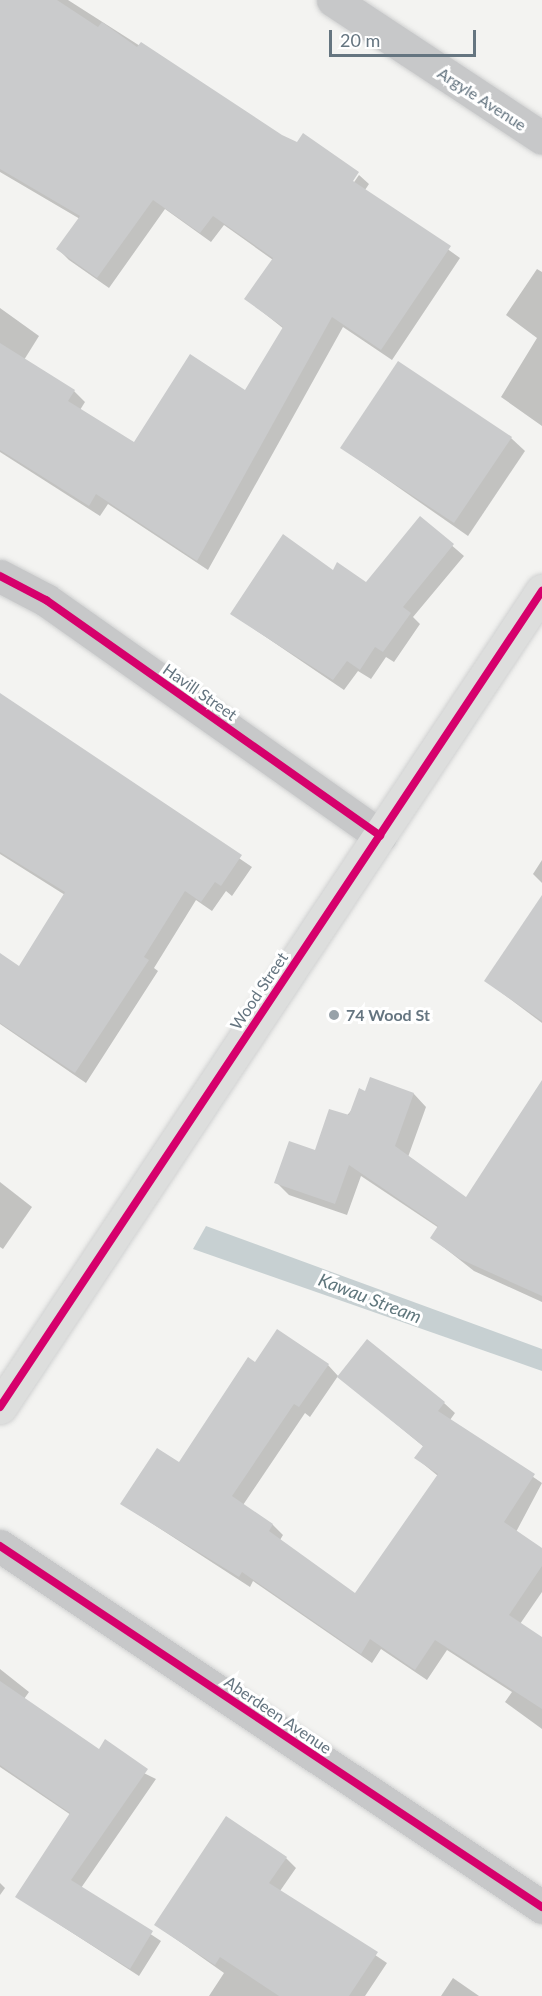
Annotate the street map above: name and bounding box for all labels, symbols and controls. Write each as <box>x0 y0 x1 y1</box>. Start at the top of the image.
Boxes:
scale bar <box>332 18 479 56</box>
text: 20 m <box>340 29 380 51</box>
street label: Argyle Avenue <box>434 63 530 135</box>
street label: Havill Street <box>159 660 241 724</box>
street label: Wood Street <box>226 949 292 1033</box>
place label: 74 Wood St <box>346 1005 430 1025</box>
marker: 74 Wood St <box>327 1008 341 1022</box>
water label: Kawau Stream <box>315 1268 425 1328</box>
street label: Aberdeen Avenue <box>221 1672 335 1758</box>

